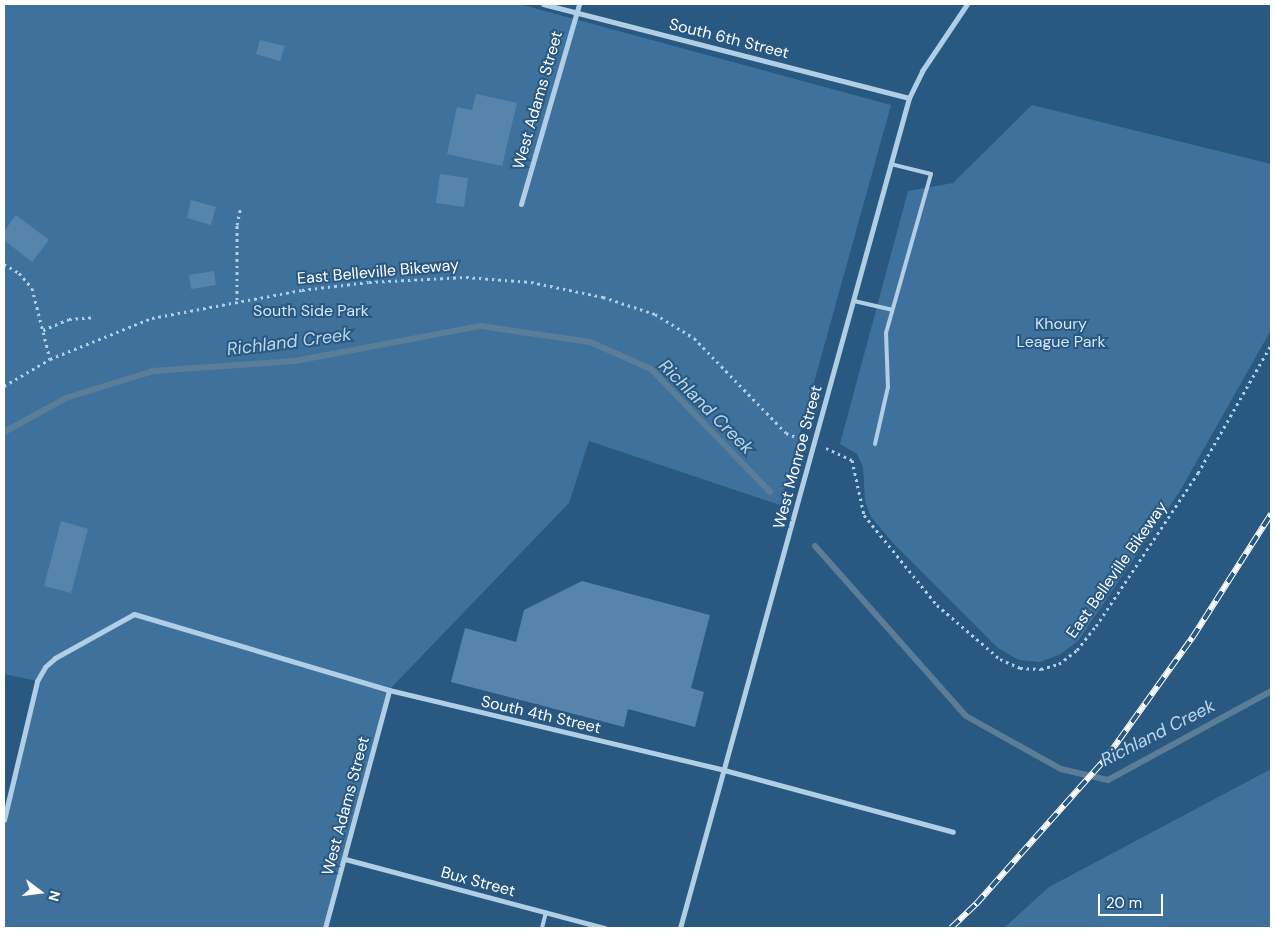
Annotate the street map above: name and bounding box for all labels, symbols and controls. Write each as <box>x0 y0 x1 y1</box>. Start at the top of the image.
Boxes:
street label: South 6th Street <box>667 15 791 63</box>
street label: West Adams Street <box>509 29 567 171</box>
street label: East Belleville Bikeway <box>296 255 460 289</box>
park label: South Side Park <box>253 301 369 321</box>
park label: Khoury League Park <box>1017 314 1105 352</box>
water label: Richland Creek <box>225 324 353 360</box>
water label: Richland Creek <box>654 355 758 459</box>
street label: West Monroe Street <box>770 383 826 531</box>
street label: East Belleville Bikeway <box>1063 498 1171 642</box>
street label: South 4th Street <box>479 692 603 738</box>
water label: Richland Creek <box>1097 695 1219 771</box>
street label: West Adams Street <box>318 735 374 877</box>
street label: Bux Street <box>439 863 517 901</box>
north arrow <box>15 867 65 917</box>
scale bar <box>1100 884 1165 916</box>
text: N <box>44 889 65 903</box>
text: 20 m <box>1106 893 1142 913</box>

